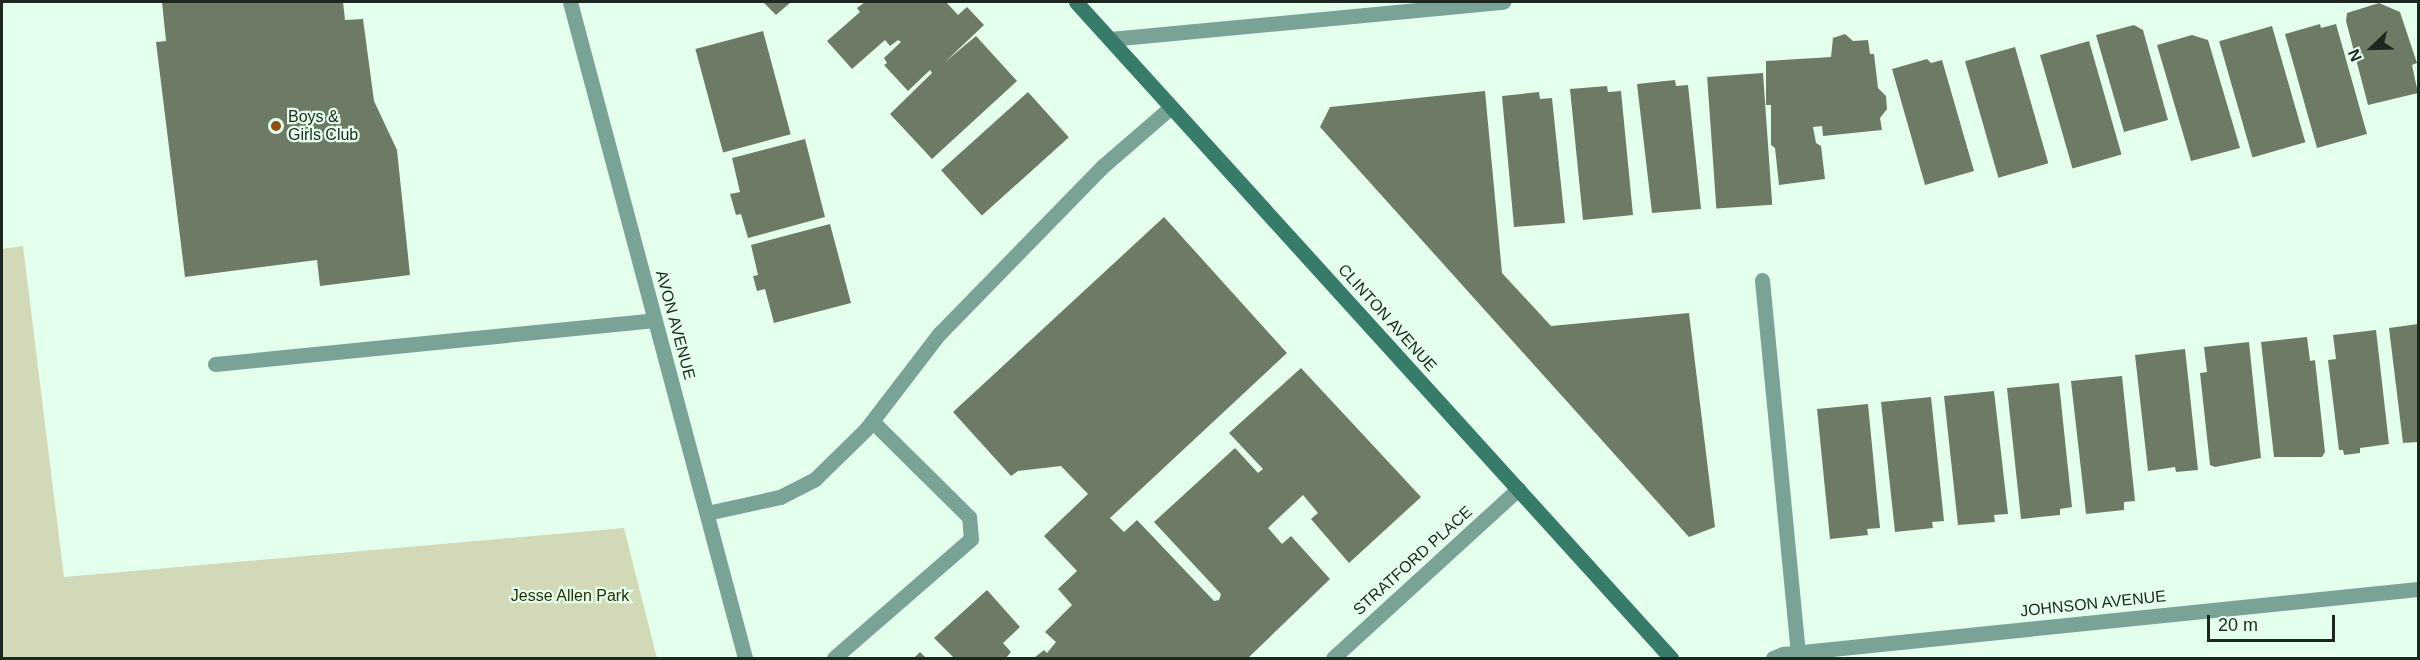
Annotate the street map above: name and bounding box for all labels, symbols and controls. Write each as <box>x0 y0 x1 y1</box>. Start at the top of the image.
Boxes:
north arrow <box>2342 18 2402 78</box>
text: N <box>2345 47 2365 64</box>
place label: Boys & Girls Club <box>288 107 358 145</box>
marker: Boys & Girls Club <box>269 119 283 133</box>
street label: CLINTON AVENUE <box>1333 260 1441 376</box>
street label: AVON AVENUE <box>651 268 699 382</box>
street label: STRATFORD PLACE <box>1350 503 1476 619</box>
park label: Jesse Allen Park <box>510 586 630 606</box>
street label: JOHNSON AVENUE <box>2019 587 2167 621</box>
scale bar <box>2210 603 2338 641</box>
text: 20 m <box>2218 615 2258 635</box>

